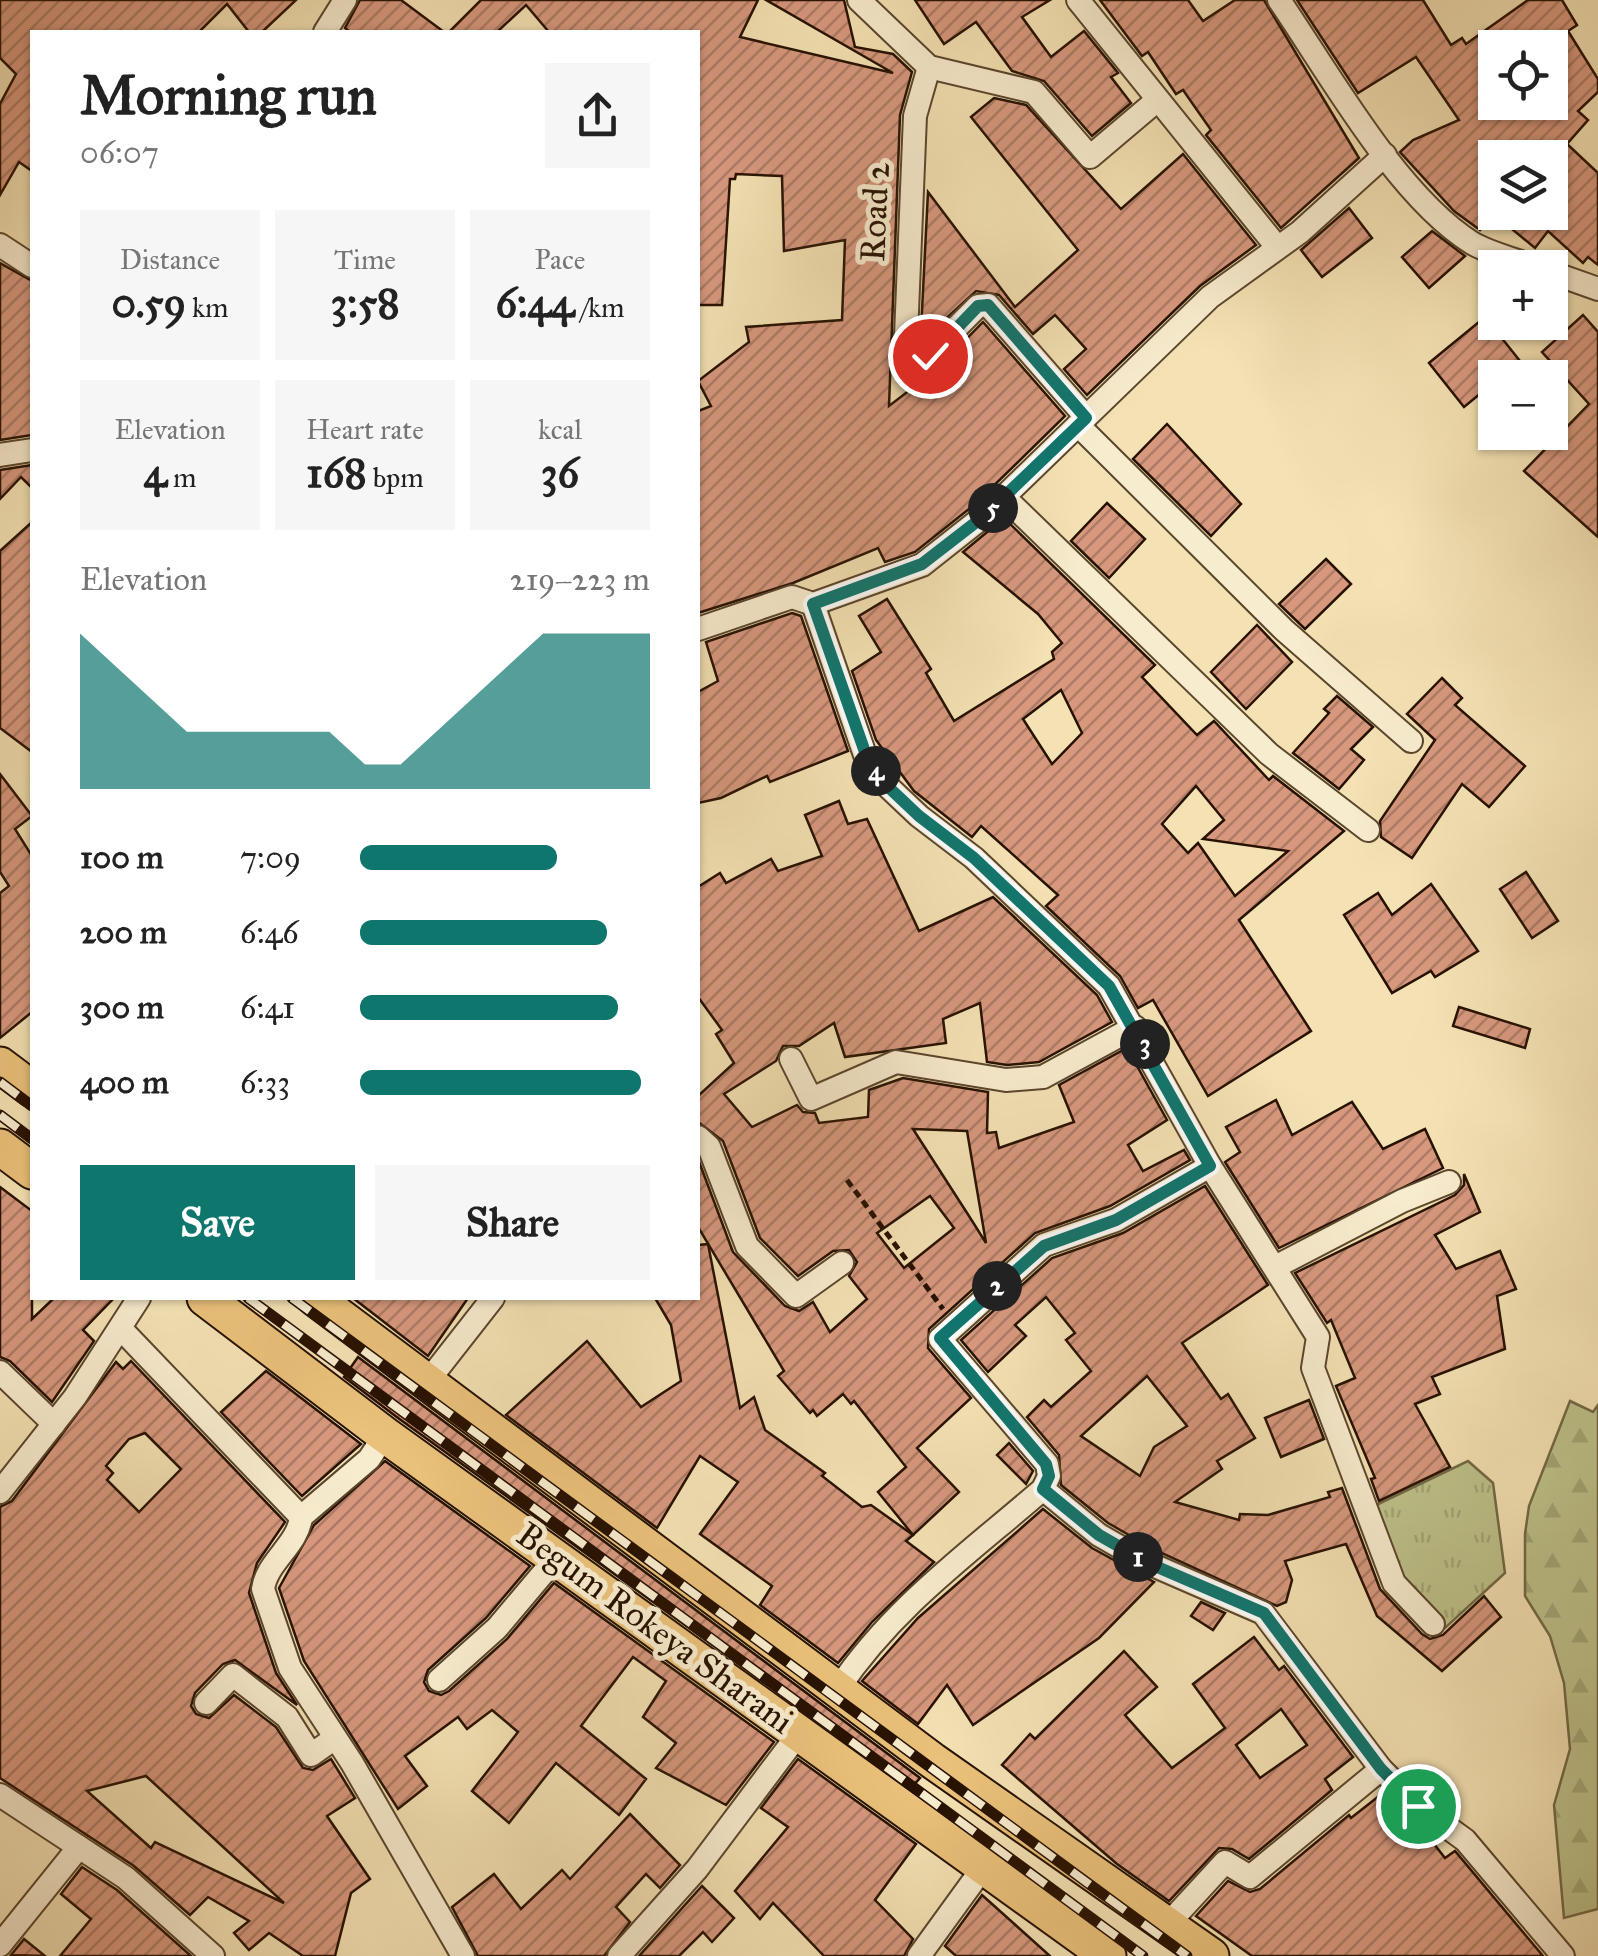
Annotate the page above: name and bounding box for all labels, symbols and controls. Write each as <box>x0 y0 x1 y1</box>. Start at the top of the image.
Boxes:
map controls <box>1478 30 1568 450</box>
button: locate <box>1478 30 1568 120</box>
text: Morning run <box>80 62 377 129</box>
button: share <box>545 63 650 168</box>
text: 06:07 <box>80 133 159 172</box>
button: layers <box>1478 140 1568 230</box>
street label: Road 2 <box>851 161 899 263</box>
text: Distance <box>120 242 220 277</box>
text: Time <box>334 242 396 277</box>
text: Pace <box>535 242 585 277</box>
button: + <box>1478 250 1568 340</box>
text: 0.59 <box>111 277 186 329</box>
text: 3:58 <box>330 277 400 329</box>
text: 6:44 <box>495 277 574 329</box>
text: km <box>186 290 229 325</box>
text: /km <box>574 290 625 325</box>
pin <box>888 314 973 399</box>
icon: check <box>903 329 958 384</box>
button: − <box>1478 360 1568 450</box>
text: Elevation <box>114 412 226 447</box>
text: Heart rate <box>306 412 424 447</box>
text: kcal <box>538 412 582 447</box>
text: 4 <box>144 447 167 499</box>
text: 168 <box>306 447 367 499</box>
text: 36 <box>541 447 579 499</box>
text: m <box>167 460 196 495</box>
text: bpm <box>367 460 424 495</box>
pin: 5 <box>968 483 1018 533</box>
text: 5 <box>986 490 1000 525</box>
text: Elevation <box>80 560 207 599</box>
text: 219–223 m <box>510 560 650 599</box>
pin: 4 <box>851 746 901 796</box>
text: 4 <box>868 753 884 788</box>
text: 100 m <box>80 838 164 877</box>
text: 7:09 <box>240 838 301 877</box>
text: 200 m <box>80 913 167 952</box>
text: 6:46 <box>240 913 299 952</box>
text: 300 m <box>80 988 164 1027</box>
text: 6:41 <box>240 988 295 1027</box>
pin: 3 <box>1120 1019 1170 1069</box>
text: 3 <box>1139 1026 1151 1061</box>
text: 400 m <box>80 1063 169 1102</box>
text: 6:33 <box>240 1063 290 1102</box>
button: Save <box>80 1165 355 1280</box>
button: Share <box>375 1165 650 1280</box>
pin: 2 <box>972 1261 1022 1311</box>
text: 2 <box>990 1268 1004 1303</box>
street label: Begum Rokeya Sharani <box>508 1513 802 1743</box>
pin: 1 <box>1113 1532 1163 1582</box>
text: 1 <box>1132 1539 1144 1574</box>
pin <box>1376 1764 1461 1849</box>
icon: arrive <box>1391 1779 1446 1834</box>

